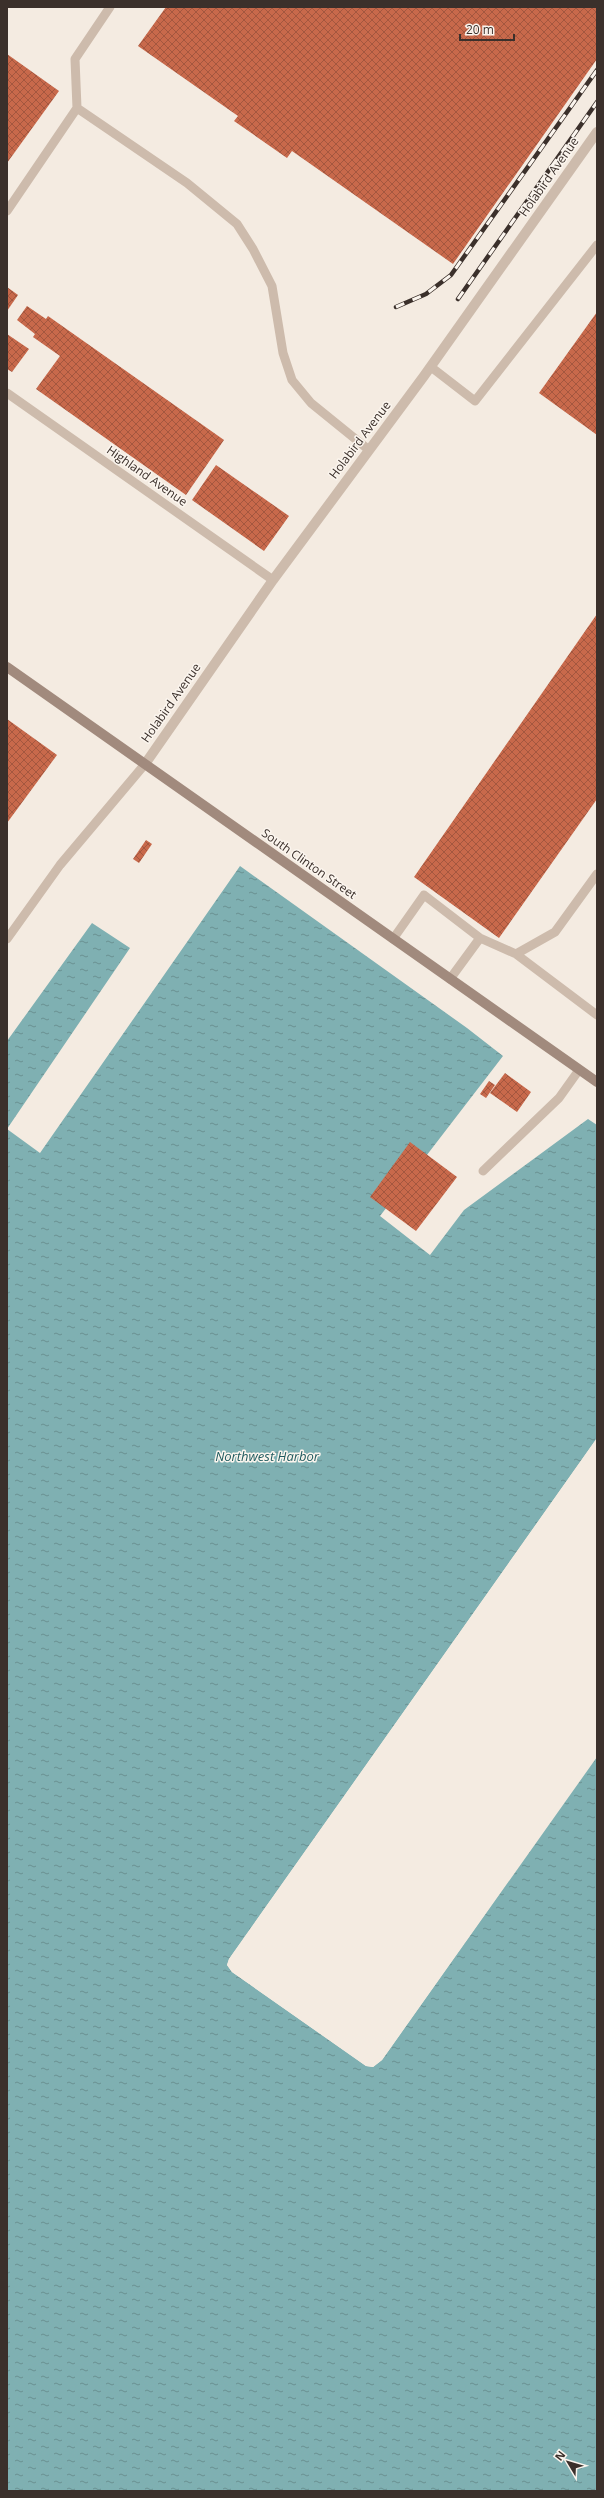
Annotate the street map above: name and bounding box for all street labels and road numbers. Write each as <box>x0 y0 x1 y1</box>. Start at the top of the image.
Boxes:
street label: Holabird Avenue <box>515 133 582 220</box>
street label: Holabird Avenue <box>325 397 395 482</box>
street label: Highland Avenue <box>103 441 191 510</box>
street label: Holabird Avenue <box>137 659 204 746</box>
street label: South Clinton Street <box>258 824 360 903</box>

